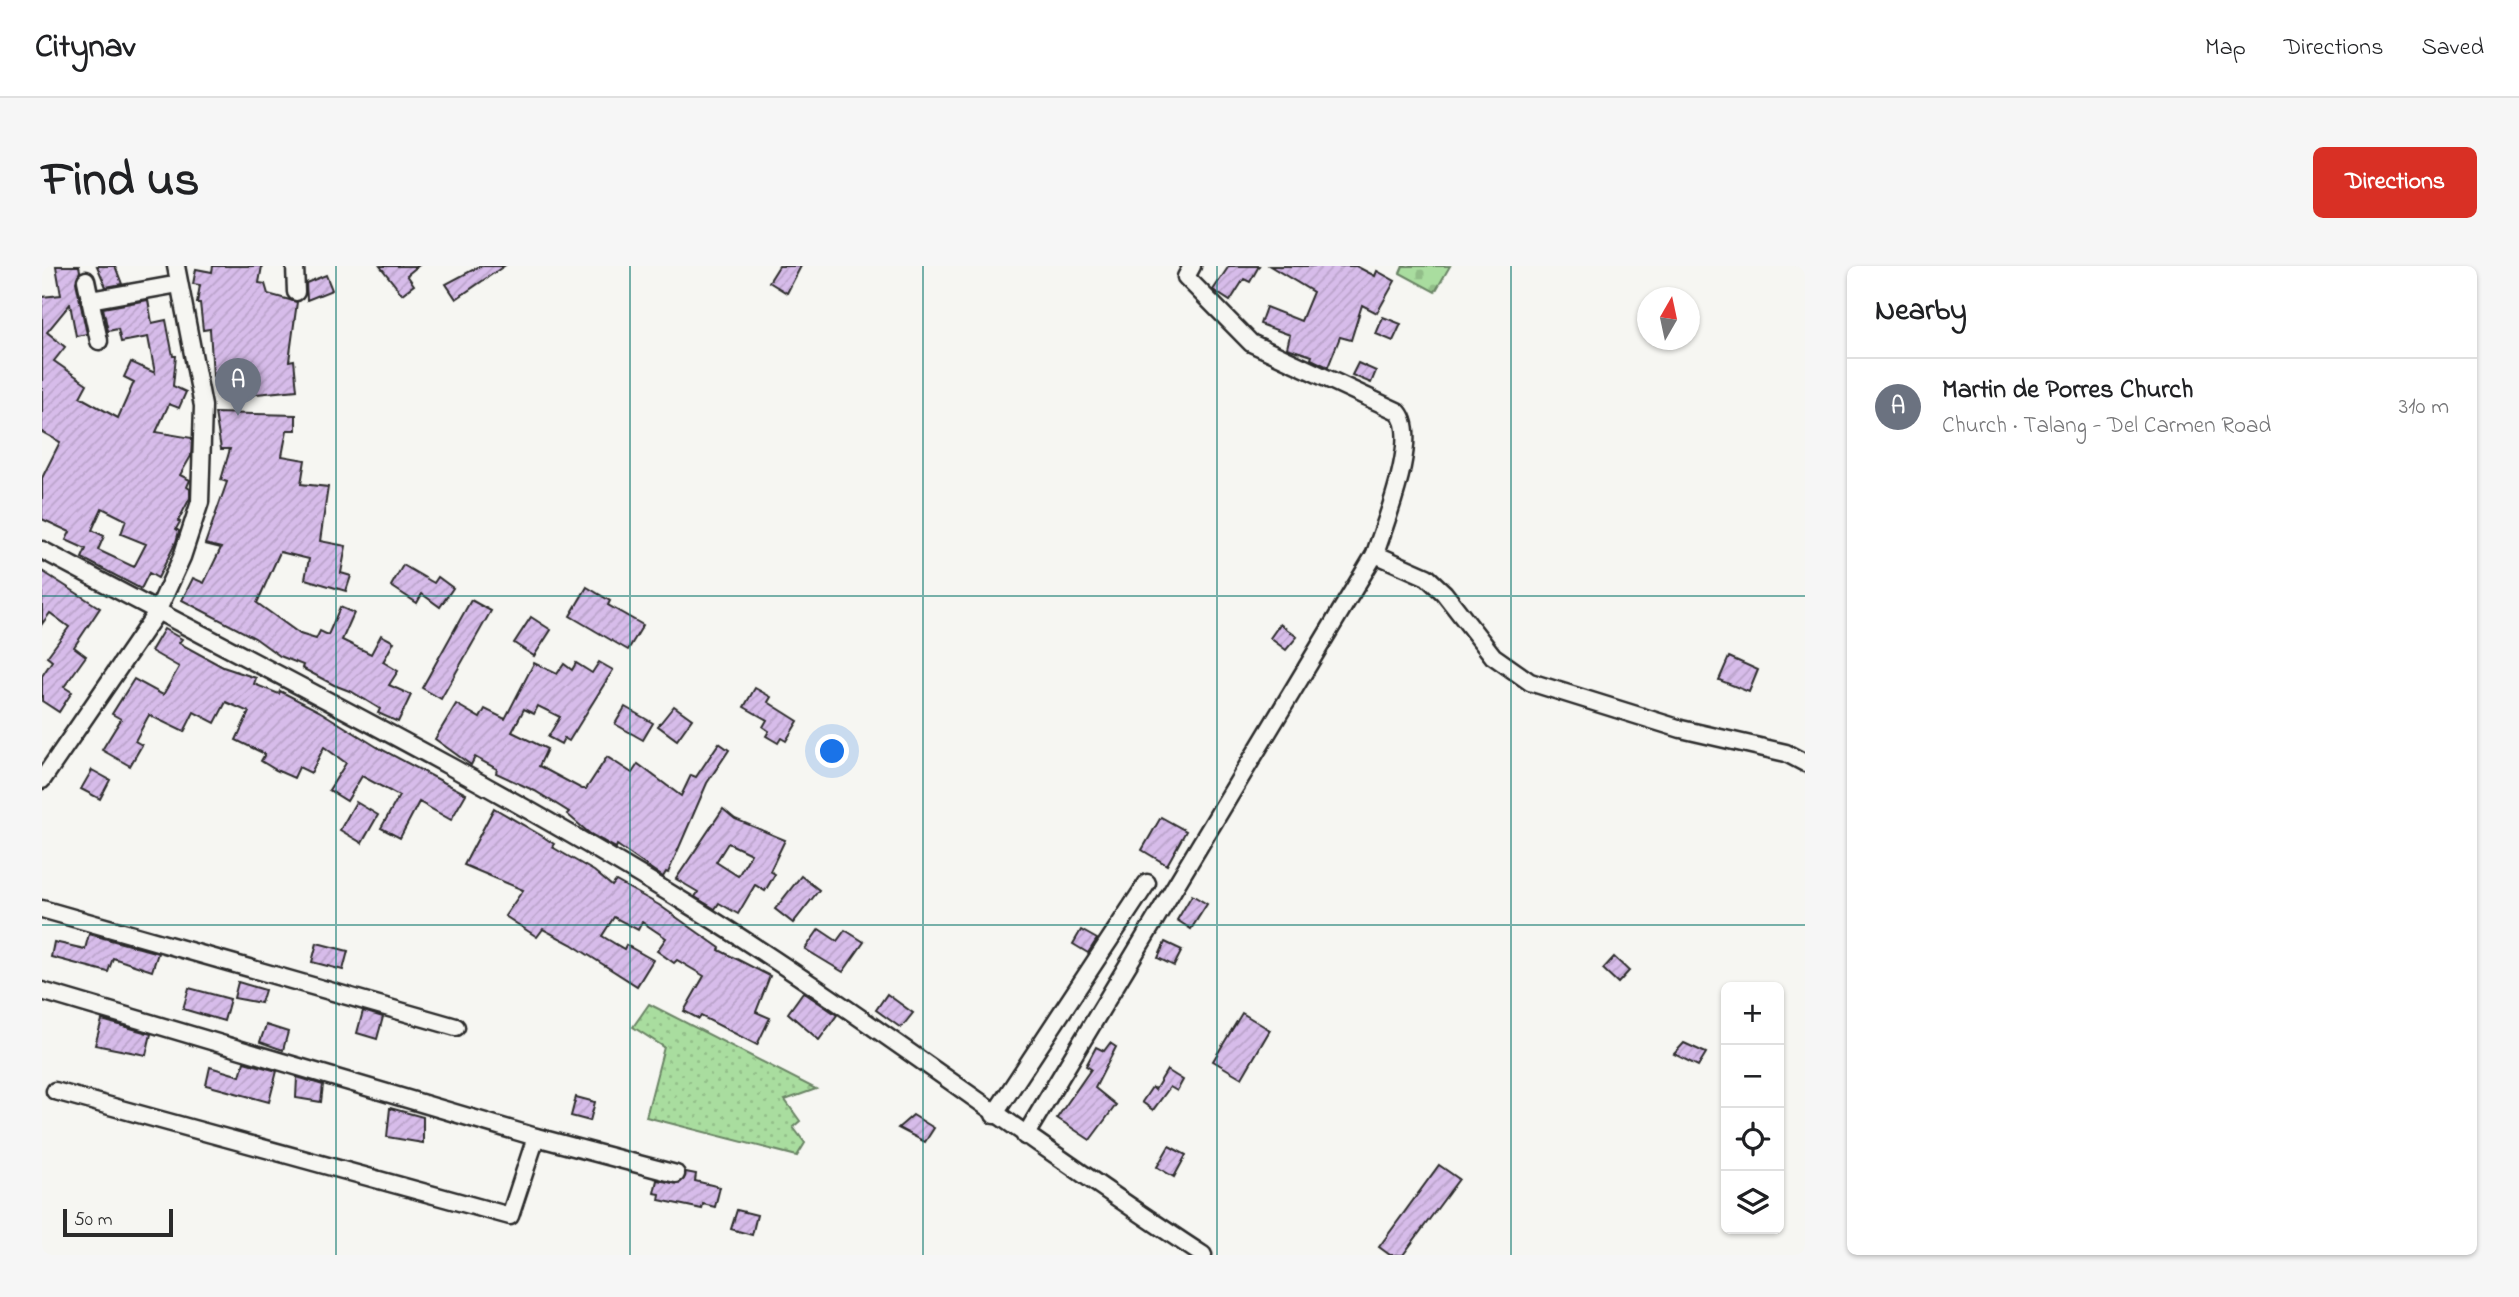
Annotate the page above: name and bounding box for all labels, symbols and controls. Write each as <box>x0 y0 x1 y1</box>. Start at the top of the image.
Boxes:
text: Citynav <box>35 24 135 72</box>
text: Map <box>2205 31 2246 66</box>
text: Directions <box>2284 31 2383 66</box>
text: Saved <box>2421 31 2484 66</box>
text: Find us <box>42 146 199 218</box>
button: Directions <box>2313 147 2477 218</box>
north arrow <box>1637 287 1700 350</box>
text: Nearby <box>1875 290 1967 334</box>
pin: A <box>215 358 261 416</box>
text: Martin de Porres Church <box>1942 372 2193 410</box>
text: A <box>1891 391 1905 424</box>
text: 310 m <box>2399 391 2449 424</box>
text: Church · Talang - Del Carmen Road <box>1942 410 2271 443</box>
your location <box>815 734 849 768</box>
map controls <box>1721 982 1784 1234</box>
button: + <box>1721 982 1784 1045</box>
button: − <box>1721 1045 1784 1108</box>
button: locate <box>1721 1108 1784 1171</box>
button: layers <box>1721 1171 1784 1234</box>
scale bar <box>63 1206 173 1238</box>
text: 50 m <box>74 1207 113 1234</box>

